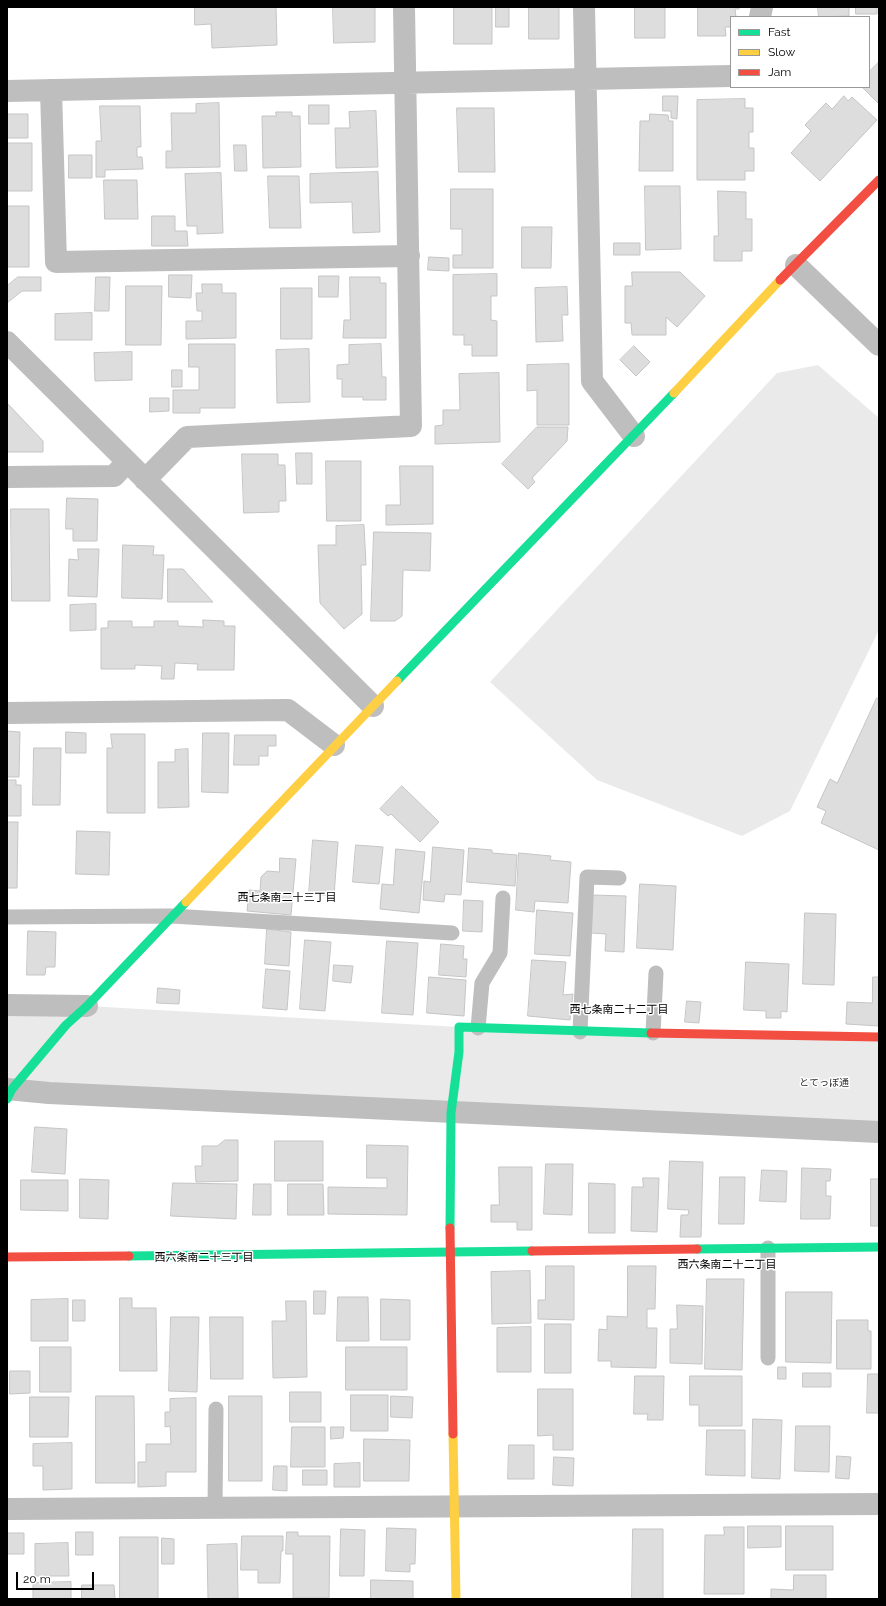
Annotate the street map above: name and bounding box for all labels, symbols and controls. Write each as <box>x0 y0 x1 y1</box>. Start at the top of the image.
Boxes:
legend <box>730 16 870 88</box>
text: Fast <box>768 25 791 39</box>
text: Slow <box>768 45 795 59</box>
text: Jam <box>768 65 791 79</box>
district label: 西七条南二十三丁目 <box>238 891 336 905</box>
district label: 西七条南二十二丁目 <box>570 1003 668 1017</box>
park label: とてっぽ通 <box>799 1077 849 1089</box>
district label: 西六条南二十三丁目 <box>155 1251 253 1265</box>
district label: 西六条南二十二丁目 <box>678 1258 776 1272</box>
scale bar <box>18 1564 96 1590</box>
text: 20 m <box>23 1572 51 1586</box>

